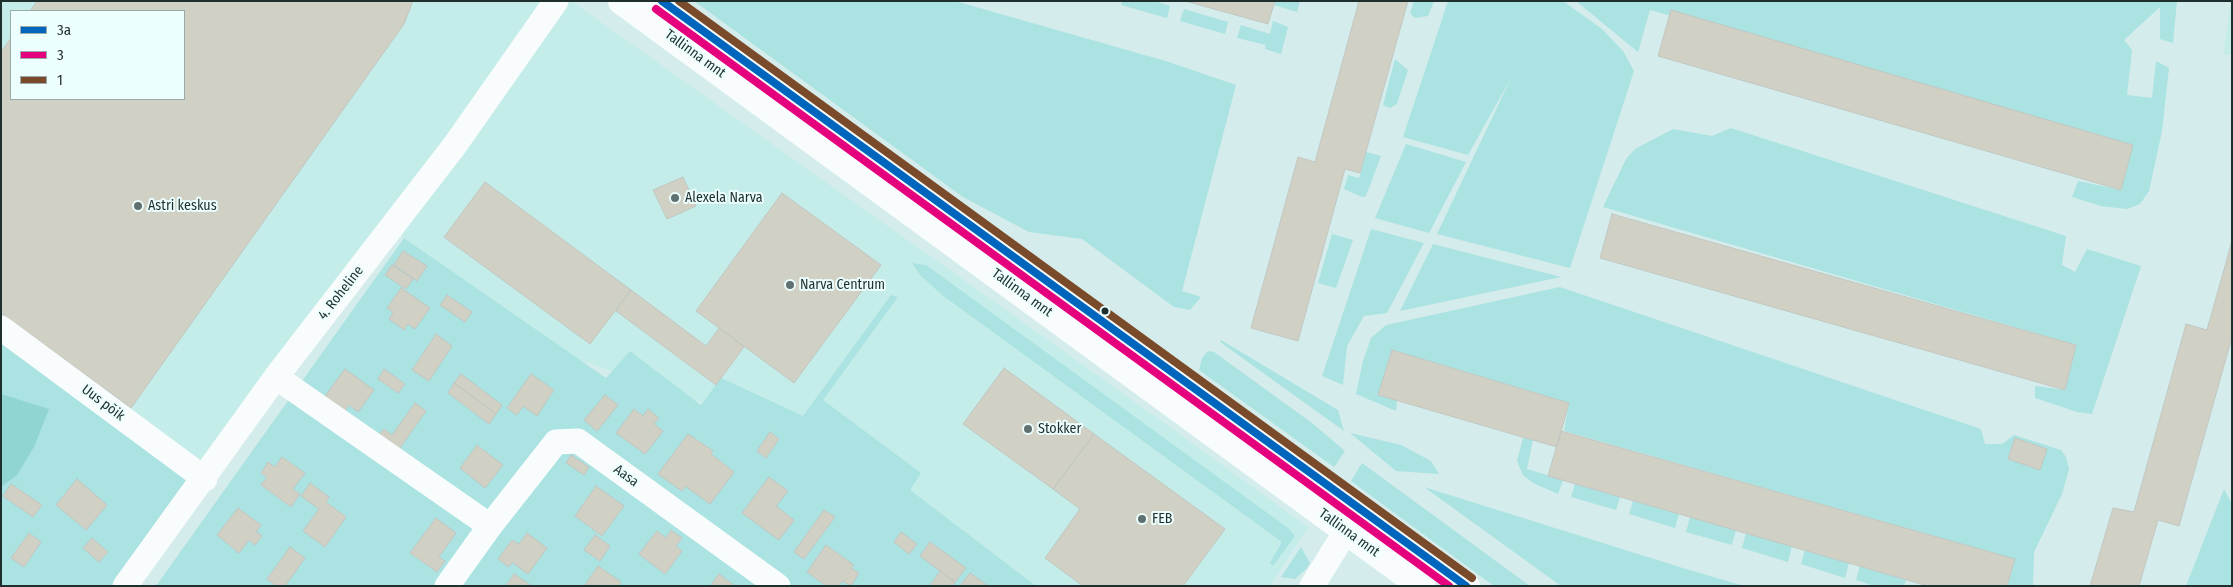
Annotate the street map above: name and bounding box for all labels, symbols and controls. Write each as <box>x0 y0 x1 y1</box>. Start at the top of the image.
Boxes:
legend <box>10 10 185 100</box>
text: 3a <box>57 21 71 39</box>
street label: Tallinna mnt <box>661 26 729 82</box>
text: 3 <box>57 46 64 64</box>
text: 1 <box>57 71 63 89</box>
place label: Alexela Narva <box>685 190 763 206</box>
marker: Alexela Narva <box>669 192 681 204</box>
place label: Astri keskus <box>148 198 217 214</box>
marker: Astri keskus <box>132 200 144 212</box>
street label: 4. Roheline <box>315 263 367 323</box>
street label: Tallinna mnt <box>988 265 1056 321</box>
place label: Narva Centrum <box>800 277 885 293</box>
marker: Narva Centrum <box>784 279 796 291</box>
unlabelled marker <box>1100 306 1110 316</box>
street label: Uus põik <box>78 381 128 425</box>
place label: Stokker <box>1038 421 1081 437</box>
marker: Stokker <box>1022 423 1034 435</box>
street label: Aasa <box>610 461 642 491</box>
street label: Tallinna mnt <box>1315 505 1383 561</box>
place label: FEB <box>1152 511 1172 527</box>
marker: FEB <box>1136 513 1148 525</box>

